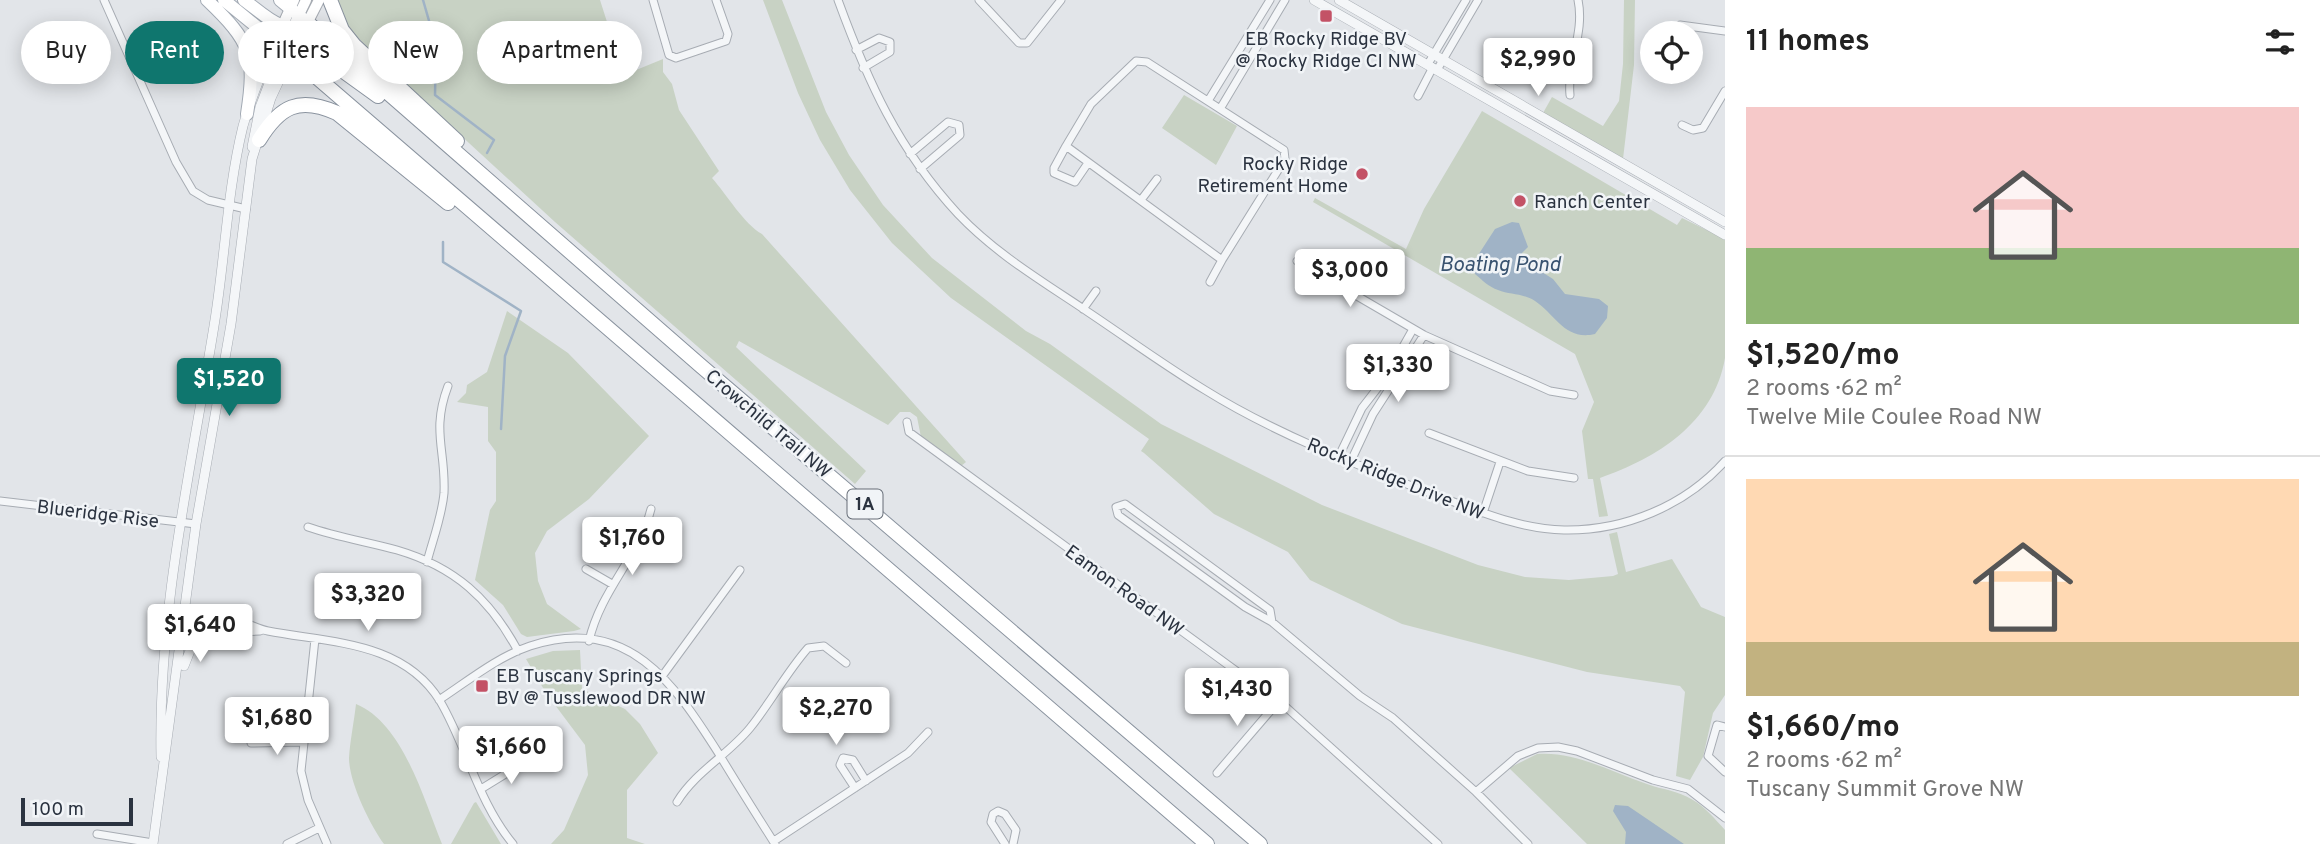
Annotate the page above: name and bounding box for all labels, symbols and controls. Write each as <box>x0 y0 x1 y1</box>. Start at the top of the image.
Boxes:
marker: EB Rocky Ridge BV @ Rocky Ridge CI NW <box>1318 8 1334 24</box>
chip: Buy <box>21 21 111 84</box>
chip: Rent <box>125 21 224 84</box>
chip: Filters <box>238 21 354 84</box>
chip: New <box>368 21 463 84</box>
chip: Apartment <box>477 21 642 84</box>
map controls <box>1640 21 1703 84</box>
button: locate <box>1640 21 1703 84</box>
icon: filters <box>2261 23 2299 61</box>
text: 11 homes <box>1746 24 1870 61</box>
place label: EB Rocky Ridge BV @ Rocky Ridge CI NW <box>1235 28 1417 74</box>
pin: $2,990 <box>1481 38 1595 98</box>
text: $2,990 <box>1499 46 1577 75</box>
icon: home <box>1960 152 2086 278</box>
place label: Rocky Ridge Retirement Home <box>1198 153 1348 199</box>
marker: Rocky Ridge Retirement Home <box>1354 166 1370 182</box>
place label: Ranch Center <box>1534 191 1651 215</box>
marker: Ranch Center <box>1512 193 1528 209</box>
pin: $3,000 <box>1293 250 1407 309</box>
water label: Boating Pond <box>1440 252 1562 279</box>
text: $3,000 <box>1311 257 1389 286</box>
text: $1,520/mo <box>1746 338 1899 375</box>
pin: $1,330 <box>1341 344 1455 404</box>
text: $1,330 <box>1362 352 1434 381</box>
pin: $1,520 <box>172 358 286 418</box>
street label: Crowchild Trail NW <box>700 365 836 484</box>
text: $1,520 <box>193 366 265 395</box>
text: 2 rooms · 62 m² <box>1746 375 1902 404</box>
text: Twelve Mile Coulee Road NW <box>1746 404 2042 433</box>
street label: Rocky Ridge Drive NW <box>1303 433 1487 526</box>
road number: 1A <box>848 490 882 518</box>
street label: Blueridge Rise <box>35 496 160 534</box>
pin: $1,760 <box>575 518 689 577</box>
icon: home <box>1960 524 2086 650</box>
text: $1,760 <box>598 525 666 554</box>
street label: Eamon Road NW <box>1060 540 1188 643</box>
pin: $3,320 <box>311 574 425 633</box>
text: $3,320 <box>330 581 406 610</box>
pin: $1,640 <box>143 604 257 664</box>
text: $1,640 <box>163 612 237 641</box>
place label: EB Tuscany Springs BV @ Tusslewood DR NW <box>496 665 706 711</box>
pin: $1,430 <box>1180 668 1294 728</box>
text: $1,430 <box>1201 676 1273 705</box>
marker: EB Tuscany Springs BV @ Tusslewood DR NW <box>474 678 490 694</box>
pin: $2,270 <box>779 688 893 747</box>
text: $2,270 <box>798 695 874 724</box>
pin: $1,680 <box>220 698 334 757</box>
text: $1,680 <box>241 705 313 734</box>
text: $1,660/mo <box>1746 710 1900 747</box>
pin: $1,660 <box>454 726 568 786</box>
text: $1,660 <box>475 734 547 763</box>
text: 2 rooms · 62 m² <box>1746 747 1902 776</box>
text: Tuscany Summit Grove NW <box>1746 776 2024 805</box>
scale bar <box>21 795 133 827</box>
text: 100 m <box>32 798 84 822</box>

